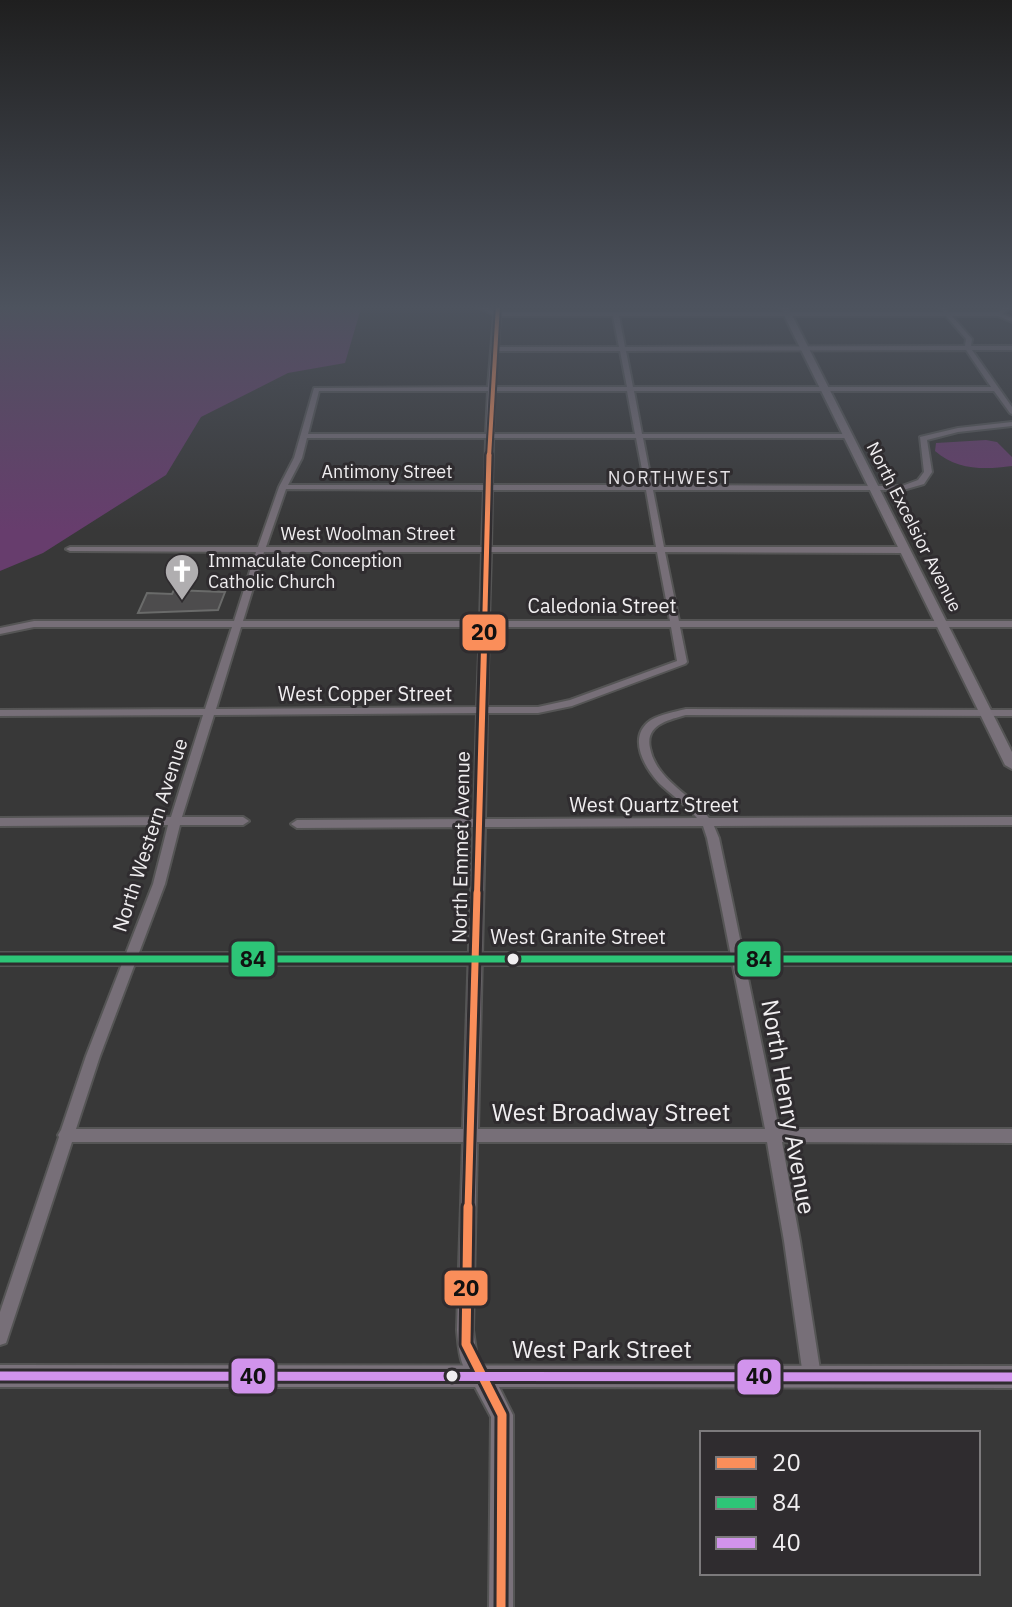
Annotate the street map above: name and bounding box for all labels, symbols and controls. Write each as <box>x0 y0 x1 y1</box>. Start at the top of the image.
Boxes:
street label: North Excelsior Avenue <box>862 438 967 616</box>
street label: Antimony Street <box>321 460 453 483</box>
district label: NORTHWEST <box>608 466 732 489</box>
street label: West Woolman Street <box>281 522 455 545</box>
place label: Immaculate Conception Catholic Church <box>208 549 402 593</box>
church icon: Immaculate Conception Catholic Church <box>163 552 201 602</box>
street label: Caledonia Street <box>528 592 676 619</box>
line badge: 20 <box>461 613 507 652</box>
text: 20 <box>471 617 497 646</box>
street label: West Copper Street <box>278 680 452 707</box>
street label: North Western Avenue <box>105 735 194 935</box>
street label: North Emmet Avenue <box>445 751 476 943</box>
street label: West Quartz Street <box>569 791 739 818</box>
street label: West Granite Street <box>490 923 666 950</box>
line badge: 84 <box>230 940 276 978</box>
line badge: 84 <box>736 940 782 978</box>
text: 84 <box>240 944 266 973</box>
text: 84 <box>746 944 772 973</box>
unlabelled marker <box>505 951 521 967</box>
street label: North Henry Avenue <box>754 997 824 1217</box>
street label: West Broadway Street <box>492 1096 730 1128</box>
line badge: 20 <box>443 1269 489 1307</box>
text: 20 <box>453 1273 479 1302</box>
street label: West Park Street <box>512 1333 692 1365</box>
line badge: 40 <box>230 1357 276 1395</box>
line badge: 40 <box>736 1358 782 1396</box>
text: 40 <box>240 1361 266 1390</box>
text: 40 <box>746 1361 772 1390</box>
unlabelled marker <box>444 1368 460 1384</box>
legend <box>700 1431 980 1575</box>
text: 20 <box>772 1446 801 1478</box>
text: 84 <box>772 1486 801 1518</box>
text: 40 <box>772 1526 801 1558</box>

